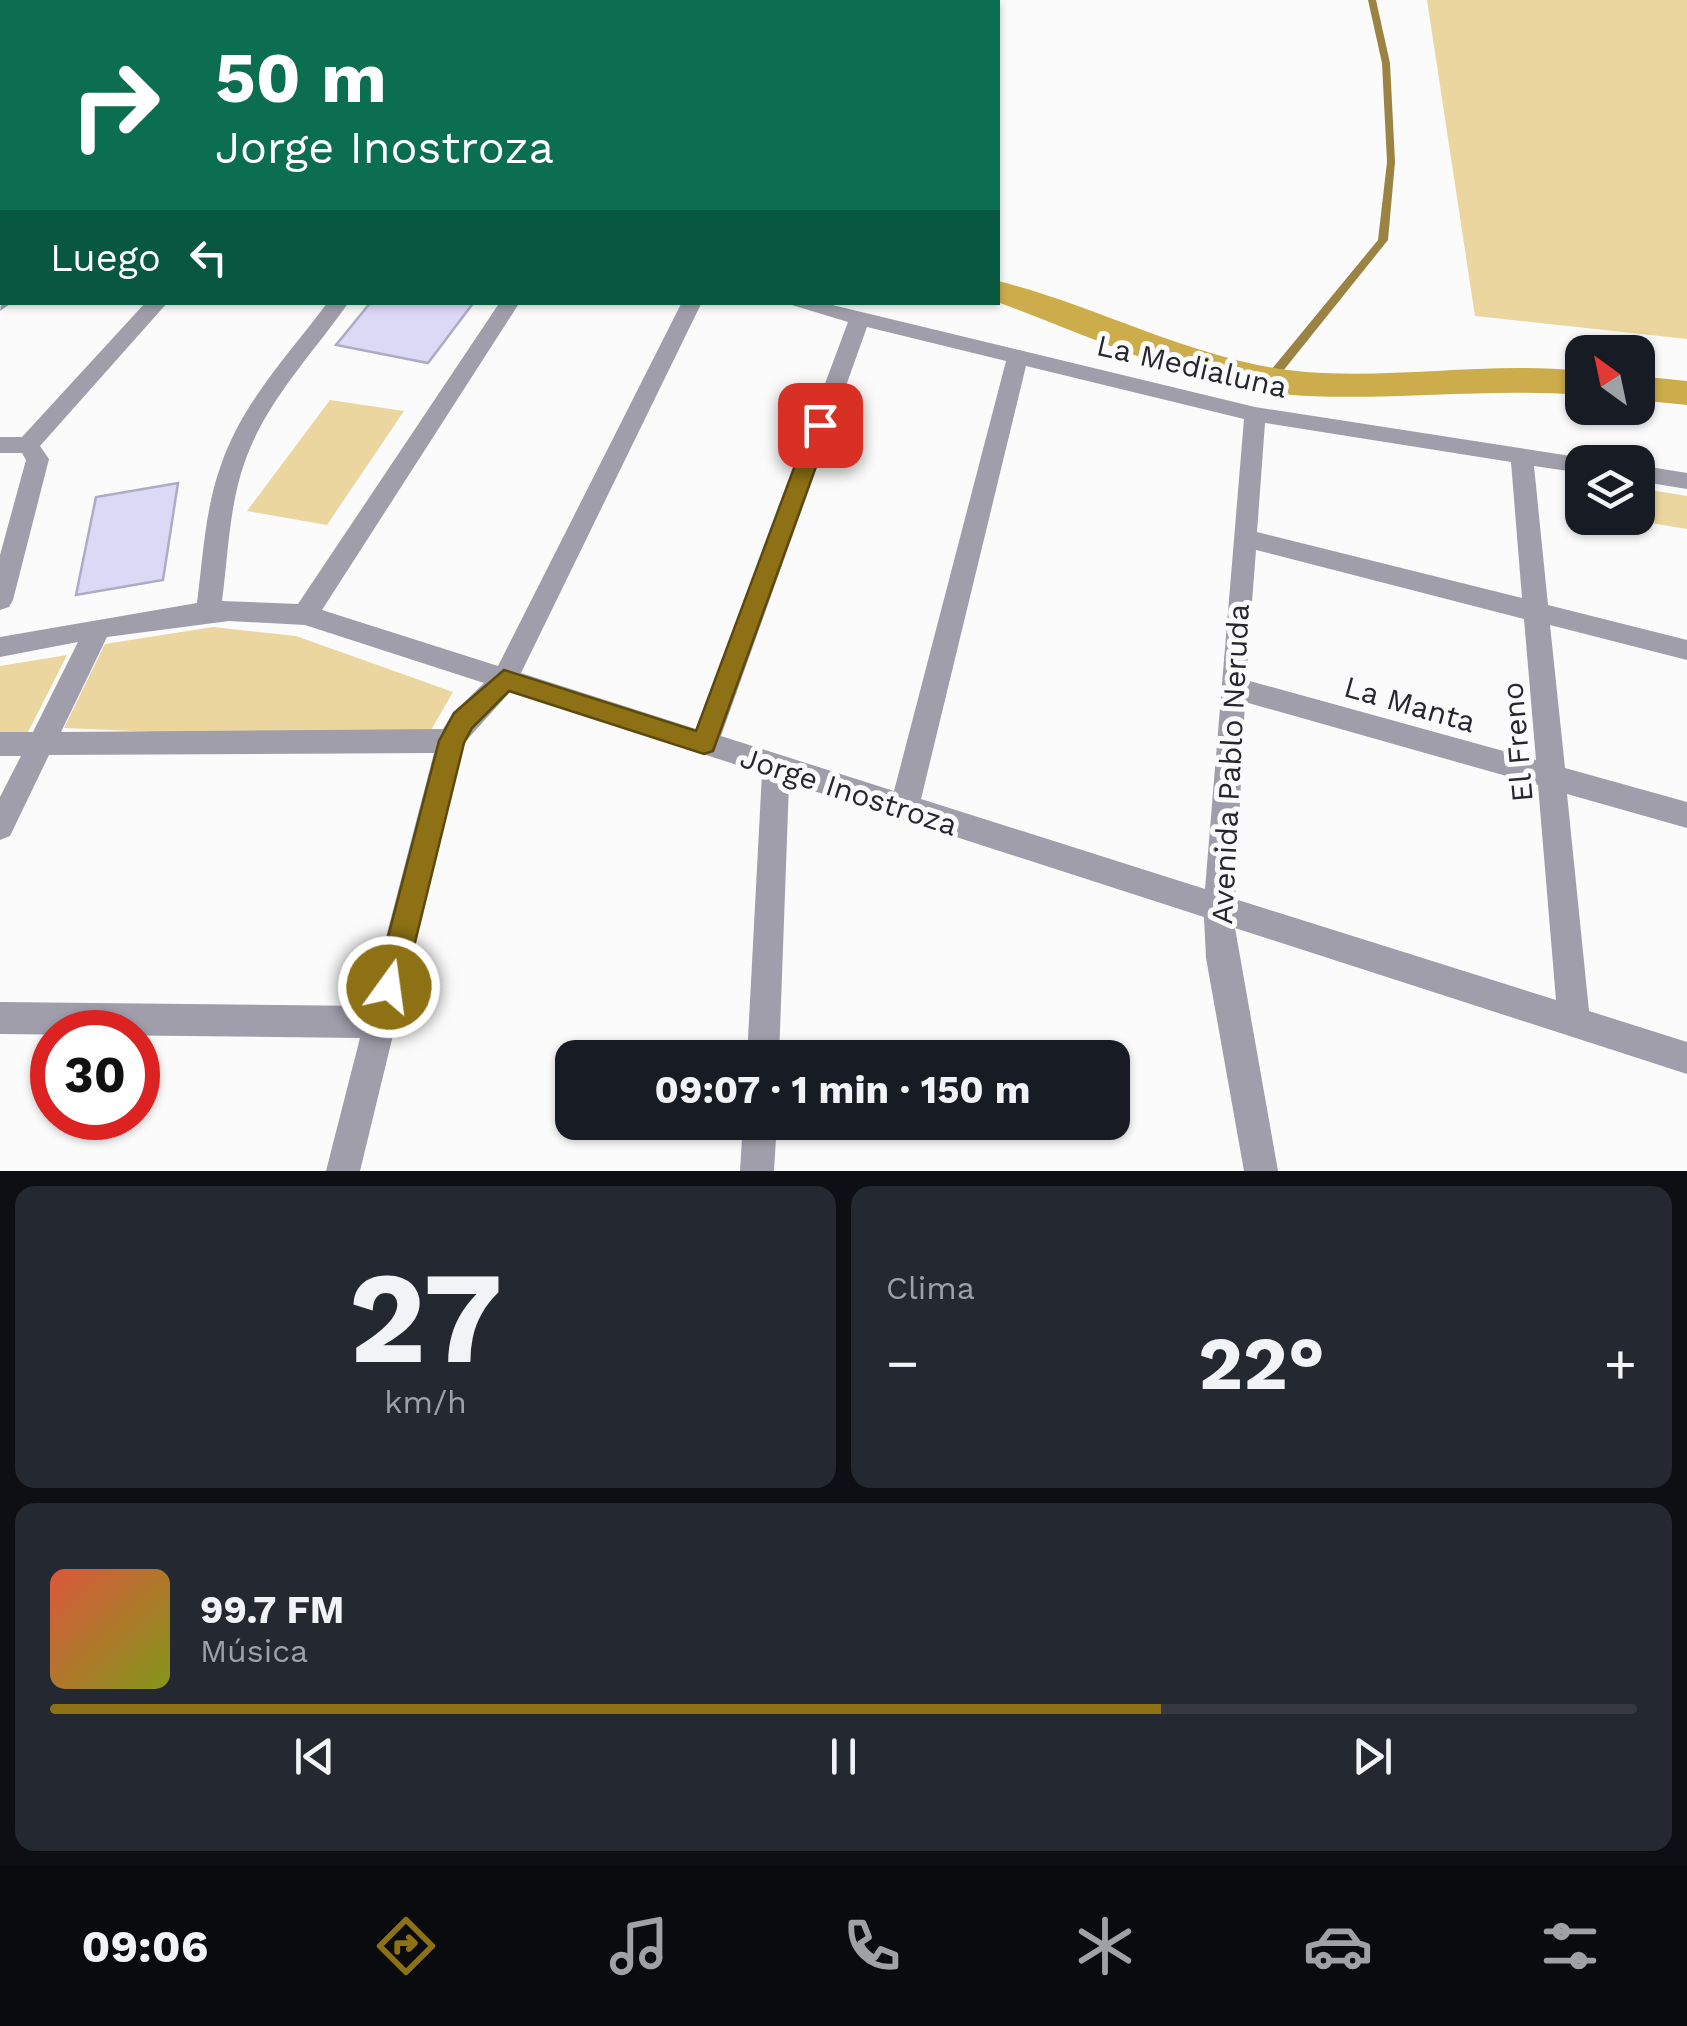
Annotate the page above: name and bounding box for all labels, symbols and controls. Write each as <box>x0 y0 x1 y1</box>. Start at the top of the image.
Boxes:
text: 50 m <box>215 37 387 119</box>
icon: right <box>50 40 180 170</box>
text: Jorge Inostroza <box>215 121 554 174</box>
icon: left <box>181 230 236 285</box>
text: Luego <box>50 236 161 280</box>
street label: La Medialuna <box>1093 327 1291 405</box>
north arrow <box>1565 335 1655 425</box>
map controls <box>1565 335 1655 535</box>
pin <box>778 383 863 468</box>
icon: arrive <box>793 398 848 453</box>
button: layers <box>1565 445 1655 535</box>
street label: Avenida Pablo Neruda <box>1204 603 1256 925</box>
street label: La Manta <box>1340 669 1480 739</box>
street label: El Freno <box>1494 681 1540 803</box>
street label: Jorge Inostroza <box>736 739 962 843</box>
position arrow <box>337 935 441 1039</box>
speed limit sign: 30 <box>30 1010 160 1140</box>
text: 09:07 · 1 min · 150 m <box>655 1068 1030 1112</box>
text: 27 <box>348 1241 503 1394</box>
text: Clima <box>886 1269 975 1307</box>
text: 22° <box>1198 1319 1325 1407</box>
text: − <box>886 1331 919 1395</box>
text: + <box>1604 1331 1637 1395</box>
text: km/h <box>384 1383 467 1421</box>
text: 99.7 FM <box>200 1588 344 1632</box>
text: Música <box>200 1632 308 1670</box>
icon: previous <box>287 1729 342 1784</box>
icon: pause <box>816 1729 871 1784</box>
icon: next <box>1345 1729 1400 1784</box>
icon: directions <box>371 1911 441 1981</box>
icon: music <box>604 1911 674 1981</box>
icon: phone <box>837 1911 907 1981</box>
icon: climate <box>1070 1911 1140 1981</box>
icon: car <box>1303 1911 1373 1981</box>
icon: filters <box>1535 1911 1605 1981</box>
text: 09:06 <box>81 1920 208 1973</box>

